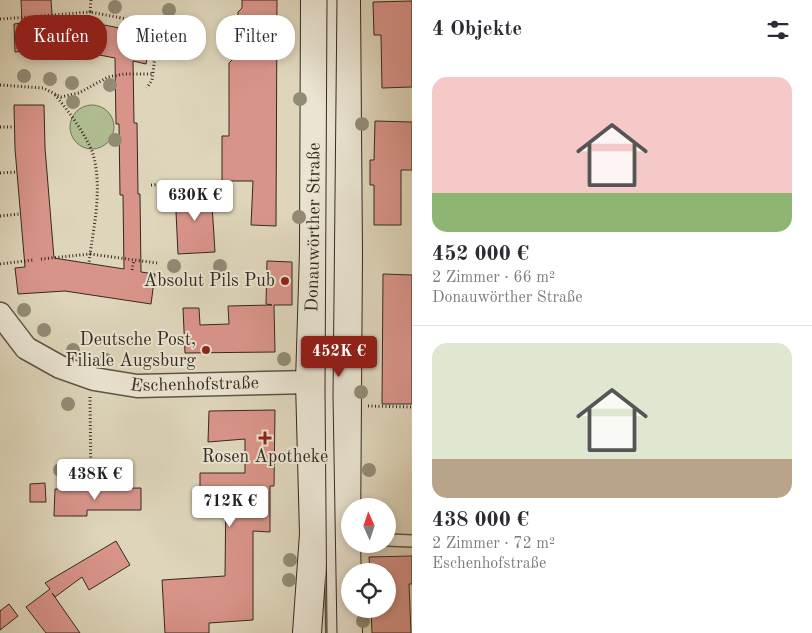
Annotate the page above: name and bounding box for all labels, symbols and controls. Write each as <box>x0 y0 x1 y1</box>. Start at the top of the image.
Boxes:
chip: Kaufen <box>15 15 107 60</box>
chip: Mieten <box>117 15 206 60</box>
chip: Filter <box>216 15 295 60</box>
icon: filters <box>764 16 792 44</box>
text: 4 Objekte <box>432 19 522 40</box>
icon: home <box>567 110 657 200</box>
street label: Donauwörther Straße <box>303 143 323 312</box>
pin: 630K € <box>154 180 236 222</box>
text: 630K € <box>168 188 222 204</box>
text: 452 000 € <box>432 244 529 265</box>
text: 2 Zimmer · 66 m² <box>432 270 555 286</box>
place label: Absolut Pils Pub <box>144 272 275 290</box>
marker: Absolut Pils Pub <box>279 275 291 287</box>
text: Donauwörther Straße <box>432 290 583 306</box>
place label: Deutsche Post, Filiale Augsburg <box>65 331 196 370</box>
pin: 452K € <box>298 336 380 378</box>
marker: Deutsche Post, Filiale Augsburg <box>200 344 212 356</box>
text: 452K € <box>312 344 366 360</box>
street label: Eschenhofstraße <box>129 374 259 396</box>
icon: home <box>567 375 657 465</box>
marker: Rosen Apotheke <box>259 432 271 444</box>
place label: Rosen Apotheke <box>202 448 328 466</box>
pin: 438K € <box>54 458 136 501</box>
text: 438K € <box>68 467 122 483</box>
pin: 712K € <box>189 486 271 528</box>
text: 712K € <box>203 494 257 510</box>
north arrow <box>341 498 396 552</box>
map controls <box>341 498 396 618</box>
text: 438 000 € <box>432 510 529 531</box>
text: 2 Zimmer · 72 m² <box>432 536 555 552</box>
text: Eschenhofstraße <box>432 556 546 572</box>
button: locate <box>341 563 396 618</box>

